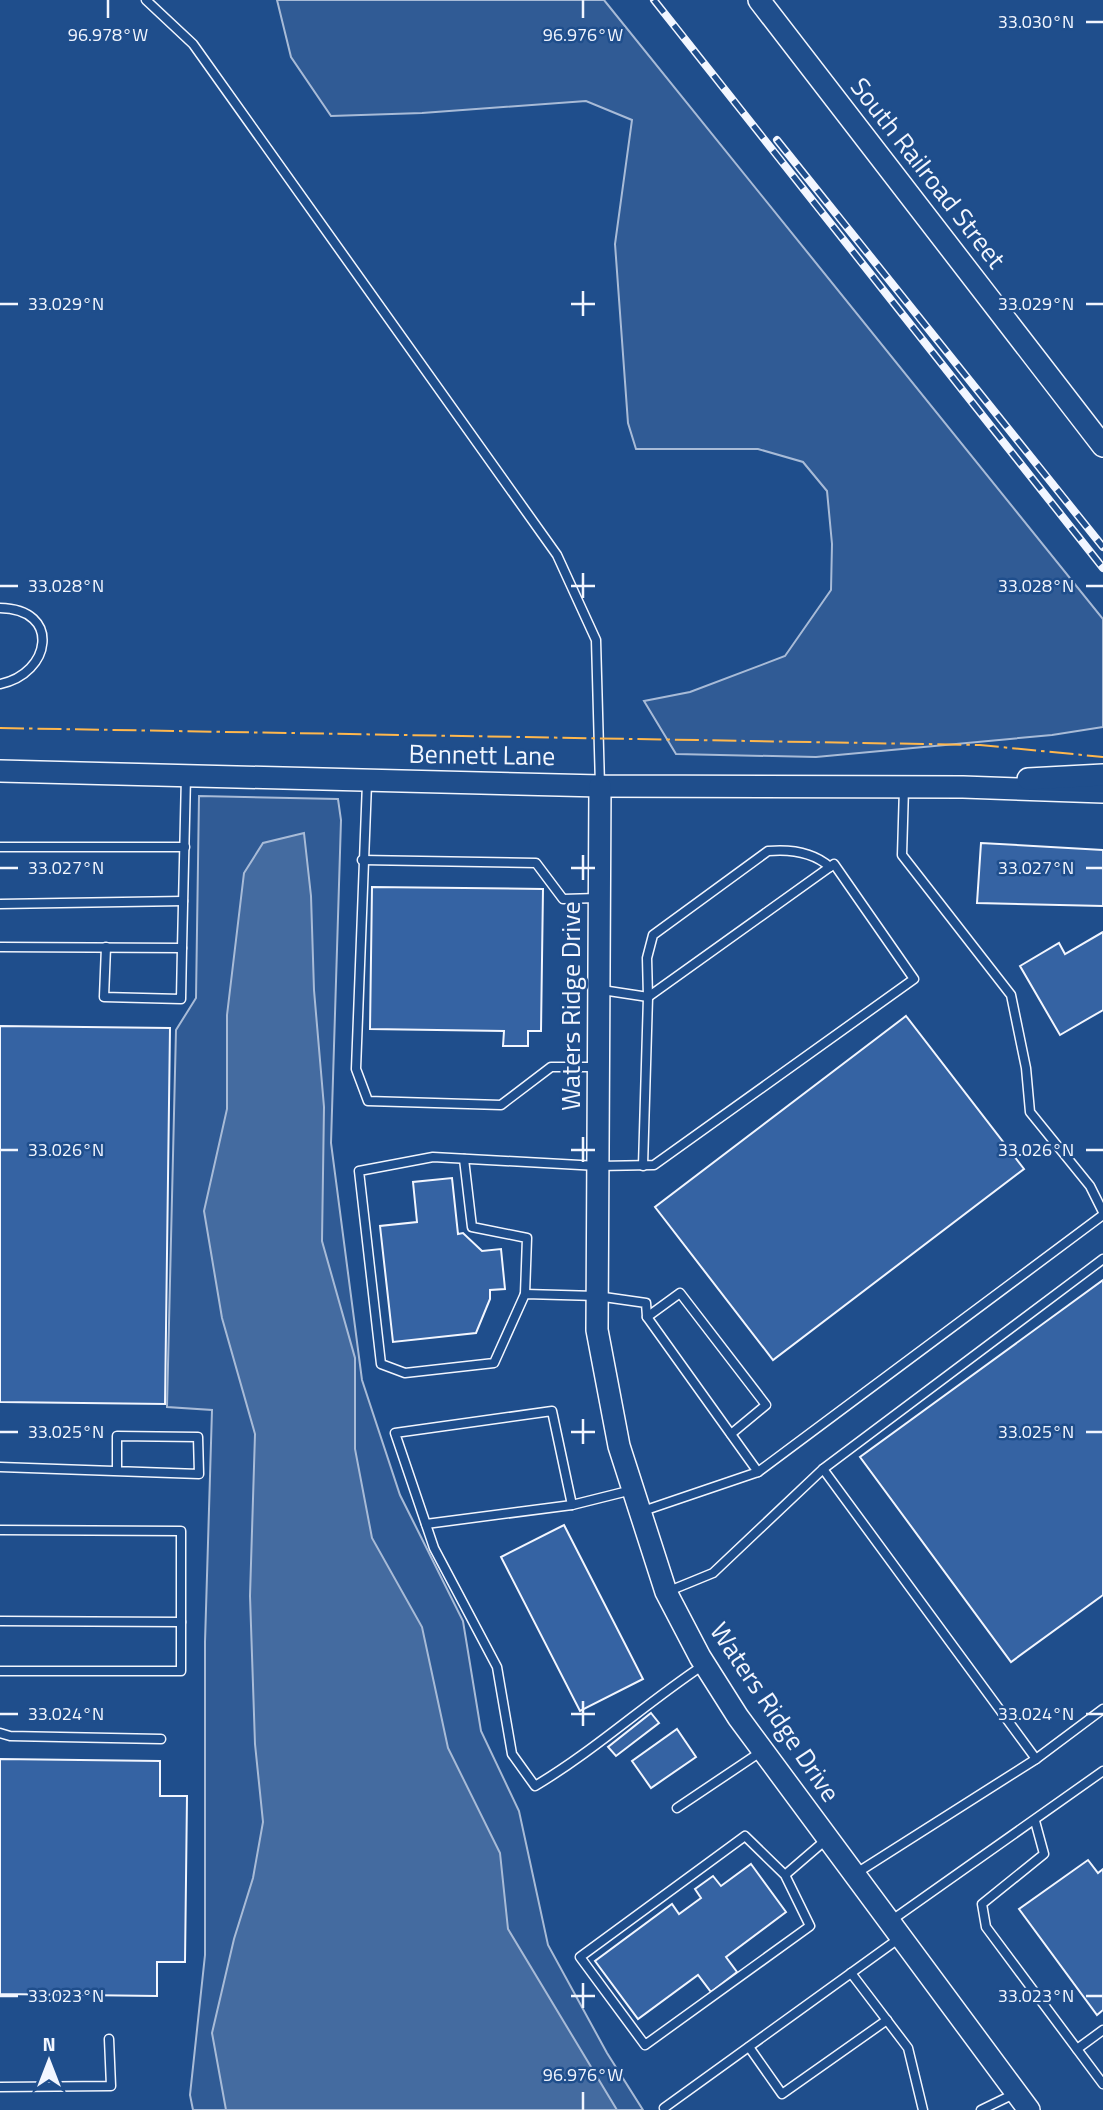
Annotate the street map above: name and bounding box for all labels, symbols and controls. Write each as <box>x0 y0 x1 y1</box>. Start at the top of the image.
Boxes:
text: 33.030°N <box>998 8 1074 35</box>
text: 96.978°W <box>68 21 148 48</box>
text: 96.976°W <box>543 21 623 48</box>
street label: South Railroad Street <box>841 69 1016 277</box>
text: 33.029°N <box>28 290 104 317</box>
text: 33.029°N <box>998 290 1074 317</box>
text: 33.028°N <box>28 572 104 599</box>
text: 33.028°N <box>998 572 1074 599</box>
street label: Bennett Lane <box>408 734 556 775</box>
text: 33.027°N <box>28 854 104 881</box>
text: 33.027°N <box>998 854 1074 881</box>
street label: Waters Ridge Drive <box>551 901 590 1111</box>
text: 33.026°N <box>28 1136 104 1163</box>
text: 33.026°N <box>998 1136 1074 1163</box>
text: 33.025°N <box>28 1418 104 1445</box>
text: 33.025°N <box>998 1418 1074 1445</box>
street label: Waters Ridge Drive <box>701 1614 850 1809</box>
text: 33.024°N <box>28 1700 104 1727</box>
text: 33.024°N <box>998 1700 1074 1727</box>
text: 33.023°N <box>28 1982 104 2009</box>
text: 33.023°N <box>998 1982 1074 2009</box>
north arrow <box>14 2026 84 2096</box>
text: N <box>42 2029 56 2058</box>
text: 96.976°W <box>543 2061 623 2088</box>

